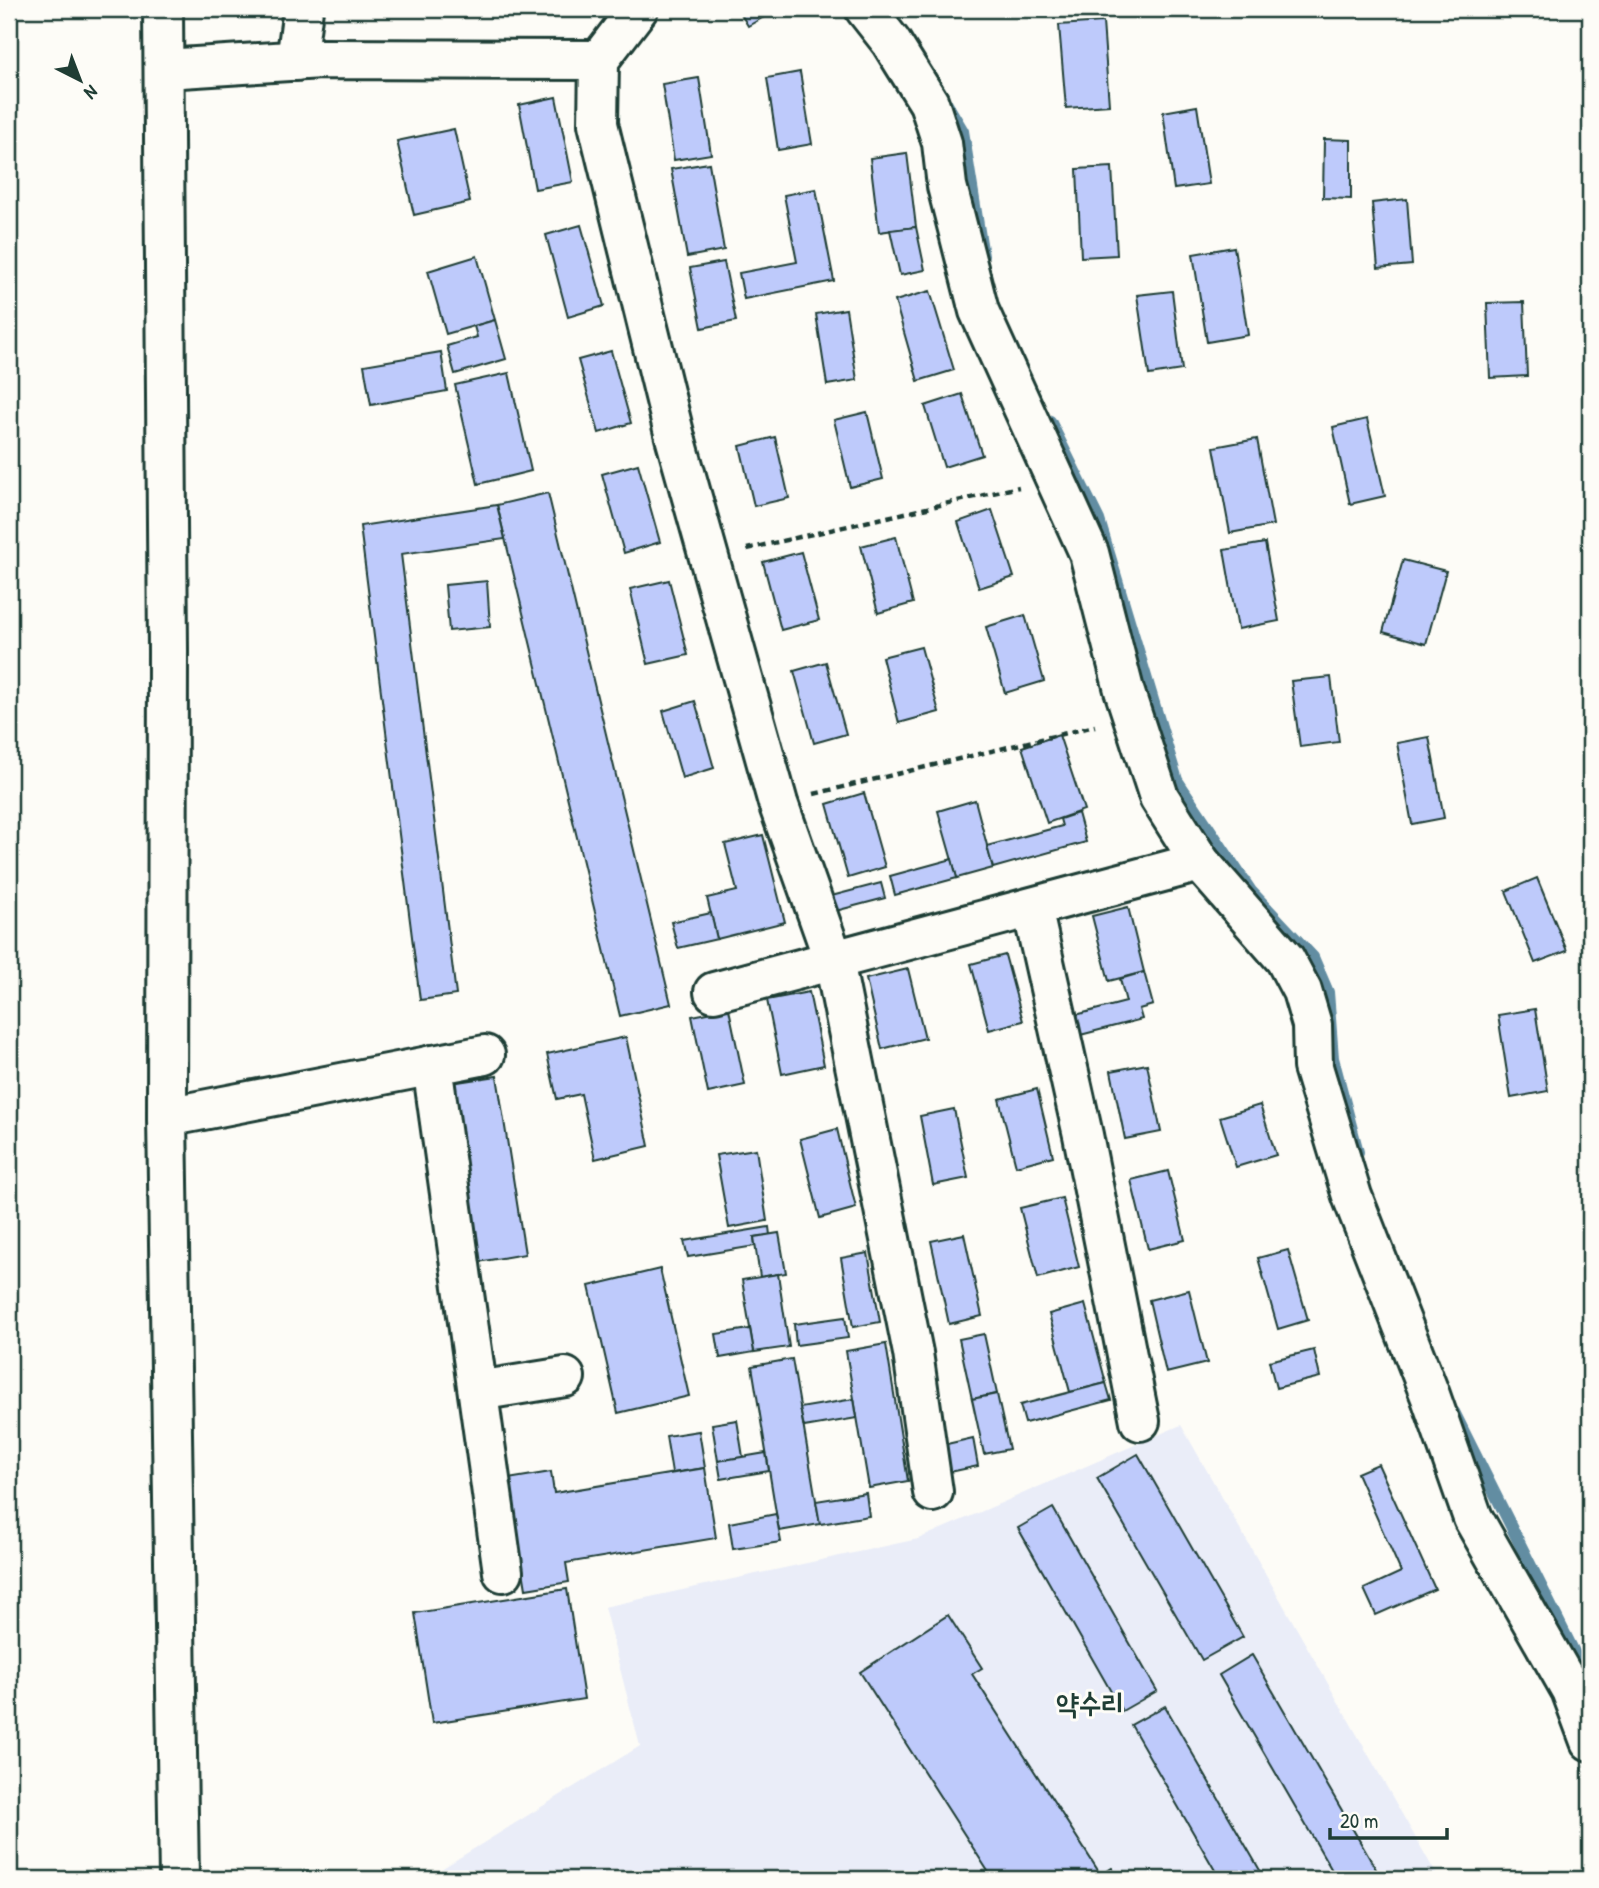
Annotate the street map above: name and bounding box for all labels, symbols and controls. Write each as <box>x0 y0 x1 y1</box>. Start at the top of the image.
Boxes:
north arrow <box>46 46 116 116</box>
text: N <box>79 80 104 106</box>
district label: 약수리 <box>1056 1684 1124 1722</box>
scale bar <box>1330 1797 1447 1841</box>
text: 20 m <box>1340 1806 1378 1835</box>

